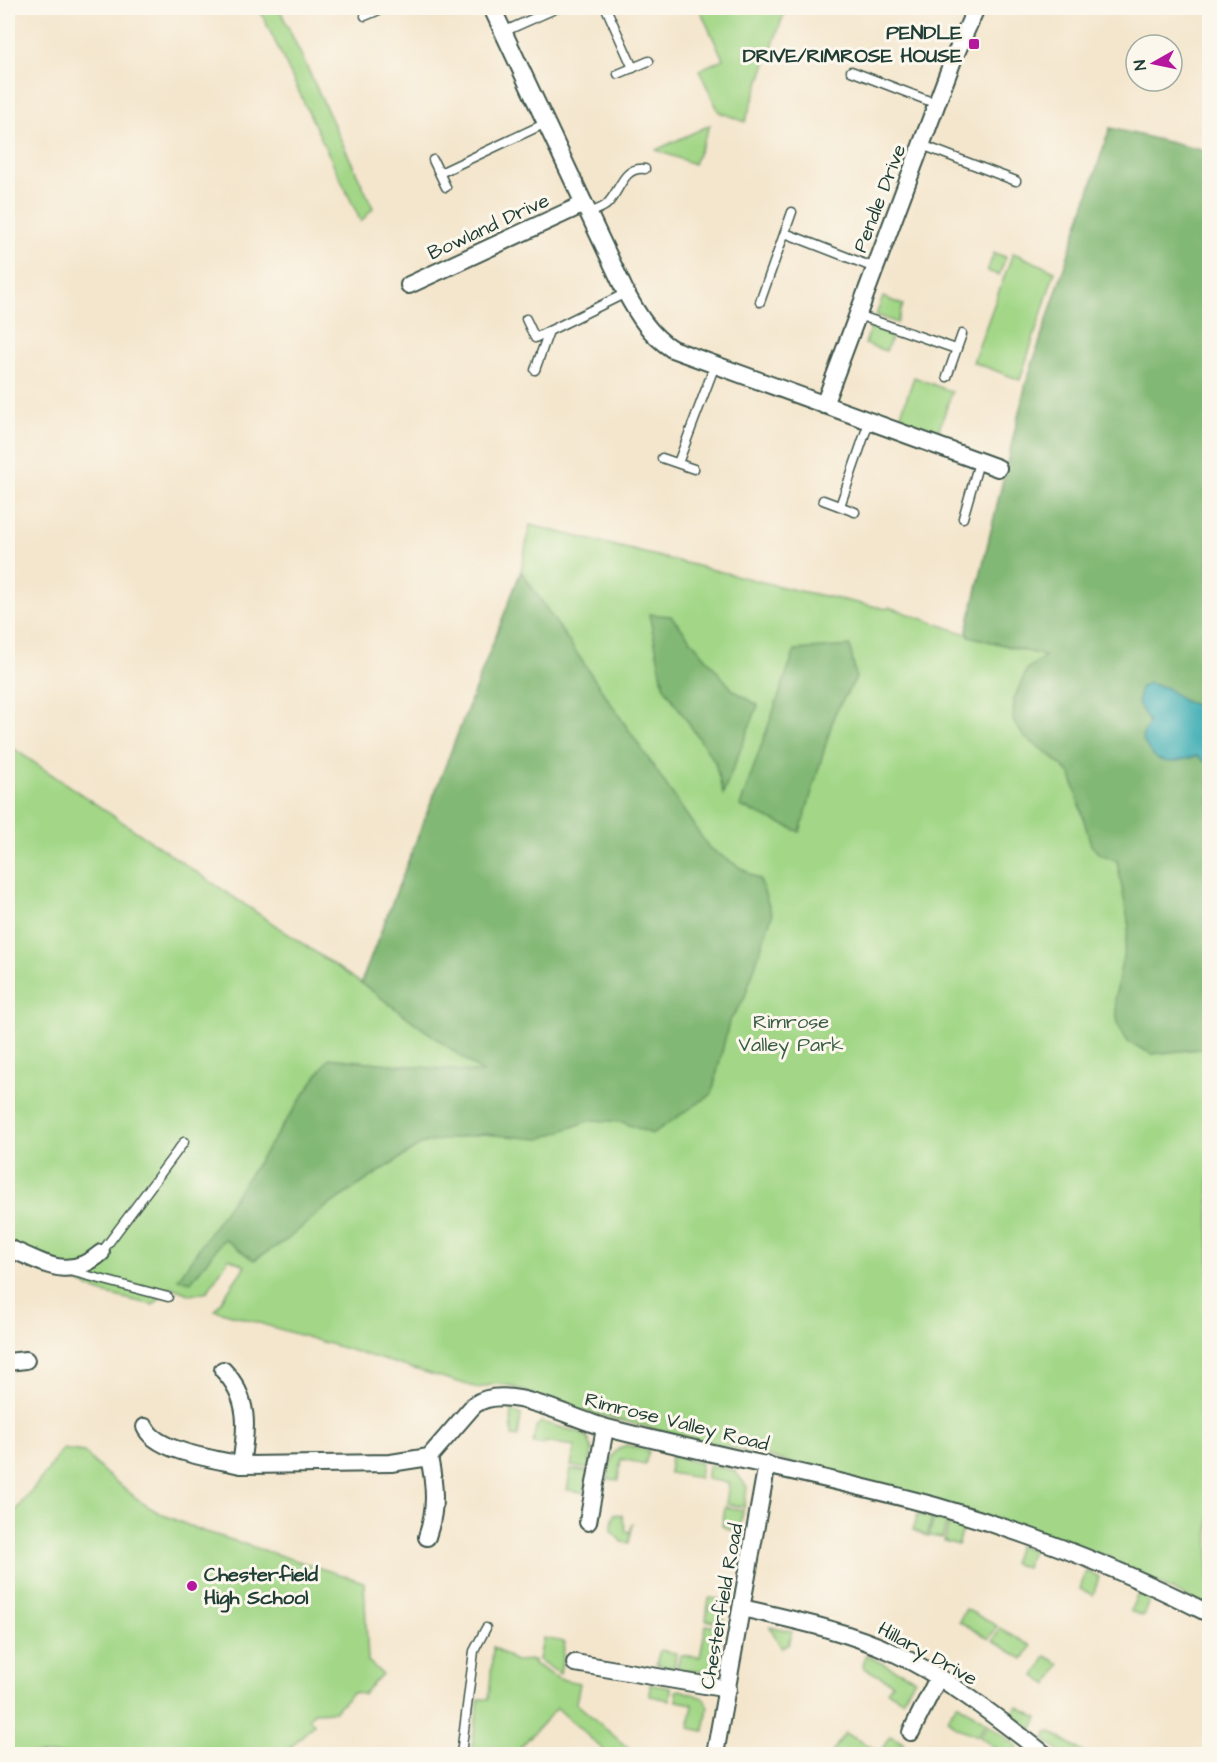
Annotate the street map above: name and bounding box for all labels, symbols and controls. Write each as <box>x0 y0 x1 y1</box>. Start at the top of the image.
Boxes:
place label: PENDLE DRIVE/RIMROSE HOUSE <box>743 19 962 70</box>
north arrow <box>1124 33 1184 93</box>
marker: PENDLE DRIVE/RIMROSE HOUSE <box>967 37 981 51</box>
text: N <box>1129 59 1152 72</box>
street label: Pendle Drive <box>846 140 913 257</box>
street label: Bowland Drive <box>423 186 554 267</box>
park label: Rimrose Valley Park <box>738 1008 844 1060</box>
street label: Rimrose Valley Road <box>582 1386 772 1459</box>
street label: Chesterfield Road <box>694 1521 750 1691</box>
place label: Chesterfield High School <box>204 1561 319 1613</box>
marker: Chesterfield High School <box>185 1579 199 1593</box>
street label: Hillary Drive <box>872 1615 982 1694</box>

